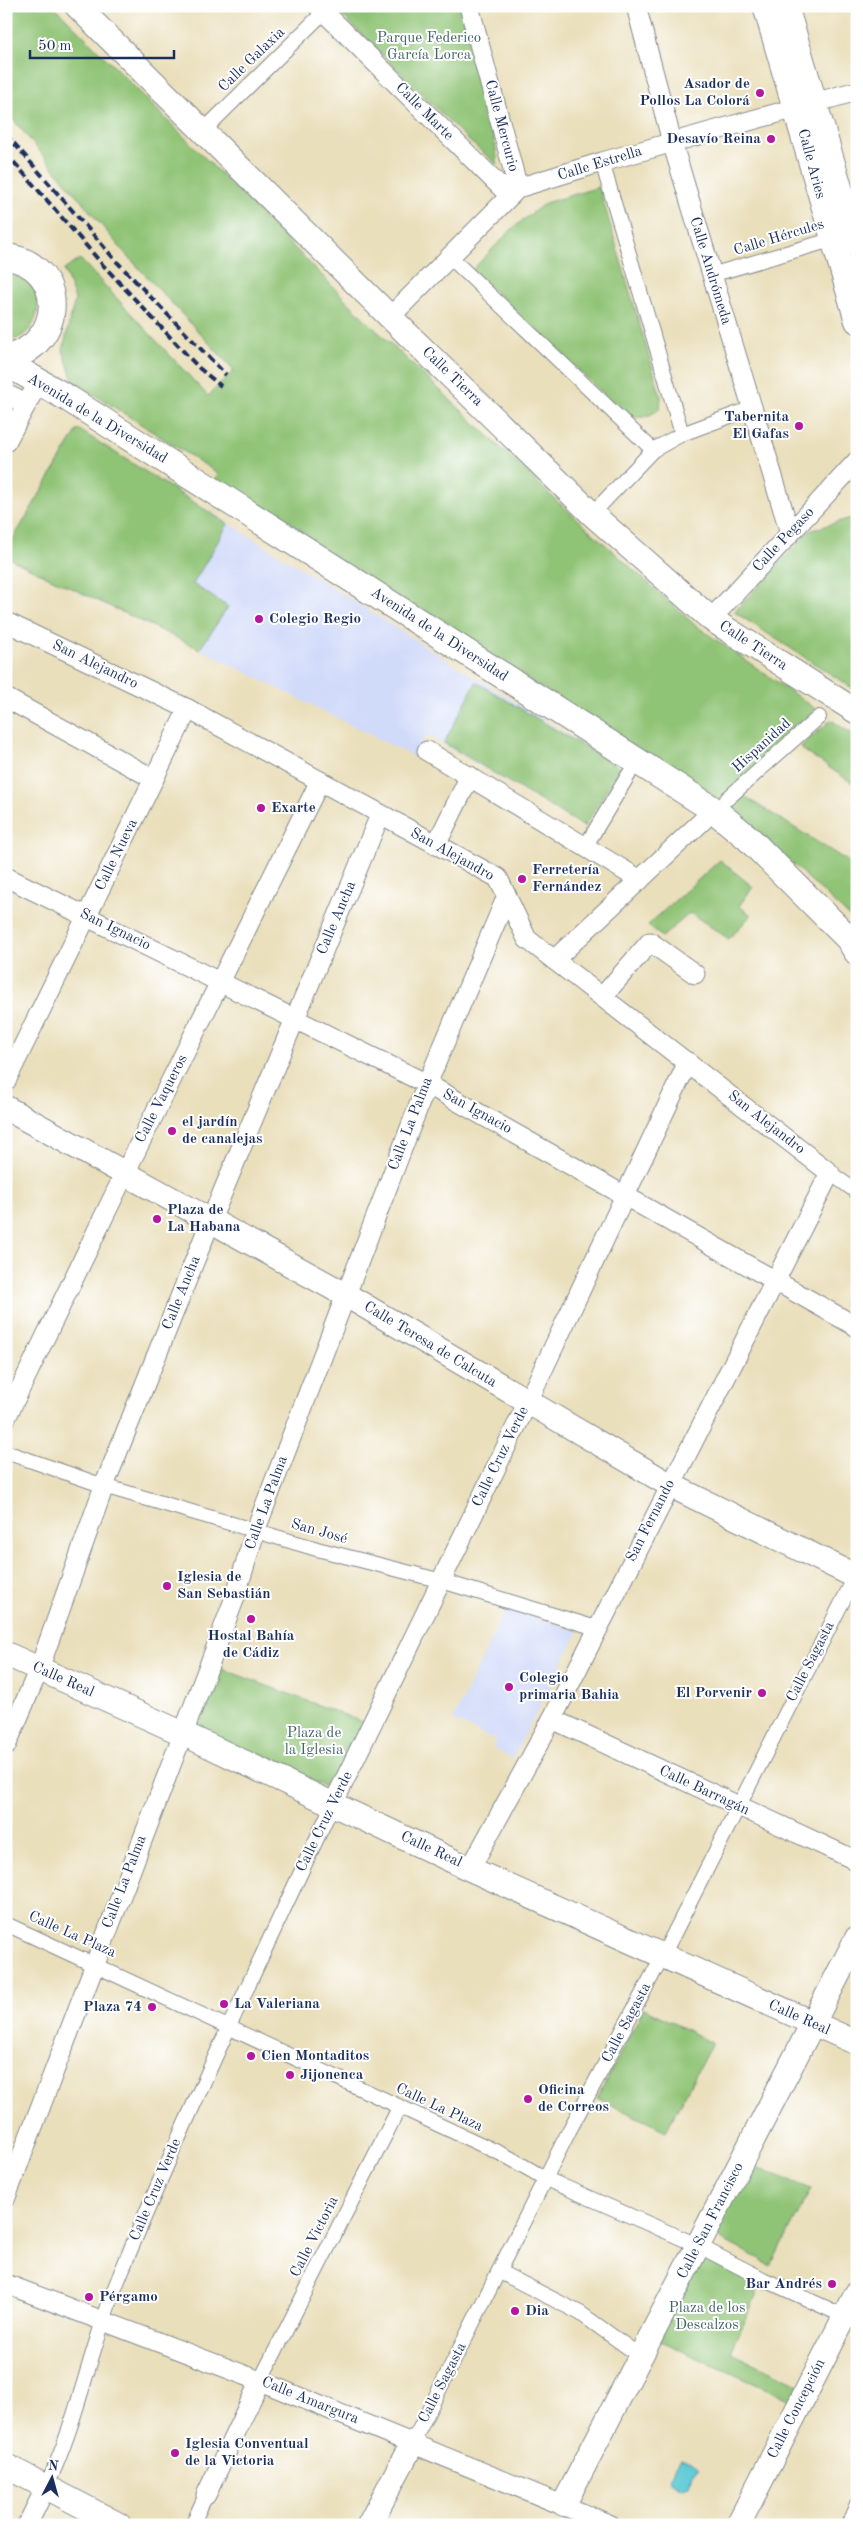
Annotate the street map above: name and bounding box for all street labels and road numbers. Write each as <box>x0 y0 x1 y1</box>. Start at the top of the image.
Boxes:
street label: Calle Galaxia <box>216 24 288 95</box>
street label: Calle Mercurio <box>482 78 520 174</box>
street label: Calle Marte <box>392 80 456 144</box>
street label: Calle Aries <box>794 127 828 201</box>
street label: Calle Estrella <box>556 144 645 184</box>
street label: Calle Andrómeda <box>686 215 734 327</box>
street label: Calle Hércules <box>732 217 826 259</box>
street label: Calle Tierra <box>419 345 486 410</box>
street label: Avenida de la Diversidad <box>24 371 170 467</box>
street label: Calle Pegaso <box>750 505 818 575</box>
street label: Avenida de la Diversidad <box>368 585 511 685</box>
street label: Calle Tierra <box>716 618 790 674</box>
street label: San Alejandro <box>50 638 140 692</box>
street label: Hispanidad <box>730 716 794 776</box>
street label: Calle Nueva <box>93 816 141 893</box>
street label: San Alejandro <box>408 826 496 884</box>
street label: Calle Ancha <box>315 878 359 957</box>
street label: San Ignacio <box>77 906 153 954</box>
street label: Calle Vaqueros <box>133 1052 191 1146</box>
street label: Calle La Palma <box>386 1075 436 1173</box>
street label: San Ignacio <box>440 1087 514 1137</box>
street label: San Alejandro <box>725 1088 807 1158</box>
street label: Calle Ancha <box>160 1253 204 1332</box>
street label: Calle Teresa de Calcuta <box>361 1299 500 1391</box>
street label: Calle Cruz Verde <box>470 1404 532 1510</box>
street label: Calle La Palma <box>243 1454 291 1552</box>
street label: San Fernando <box>624 1477 678 1565</box>
street label: San José <box>289 1517 349 1547</box>
street label: Calle Sagasta <box>784 1619 838 1705</box>
street label: Calle Real <box>30 1660 96 1700</box>
street label: Calle Barragán <box>657 1764 751 1818</box>
street label: Calle Cruz Verde <box>294 1769 356 1875</box>
street label: Calle Real <box>398 1829 464 1871</box>
street label: Calle La Palma <box>100 1833 150 1931</box>
street label: Calle La Plaza <box>26 1909 119 1961</box>
street label: Calle Sagasta <box>600 1980 655 2065</box>
street label: Calle Real <box>766 1998 832 2038</box>
street label: Calle La Plaza <box>393 2081 485 2135</box>
street label: Calle Cruz Verde <box>128 2137 184 2243</box>
street label: Calle San Francisco <box>675 2160 747 2282</box>
street label: Calle Victoria <box>288 2194 342 2280</box>
street label: Calle Sagasta <box>416 2340 470 2426</box>
street label: Calle Concepción <box>765 2357 829 2461</box>
street label: Calle Amargura <box>259 2375 361 2428</box>

